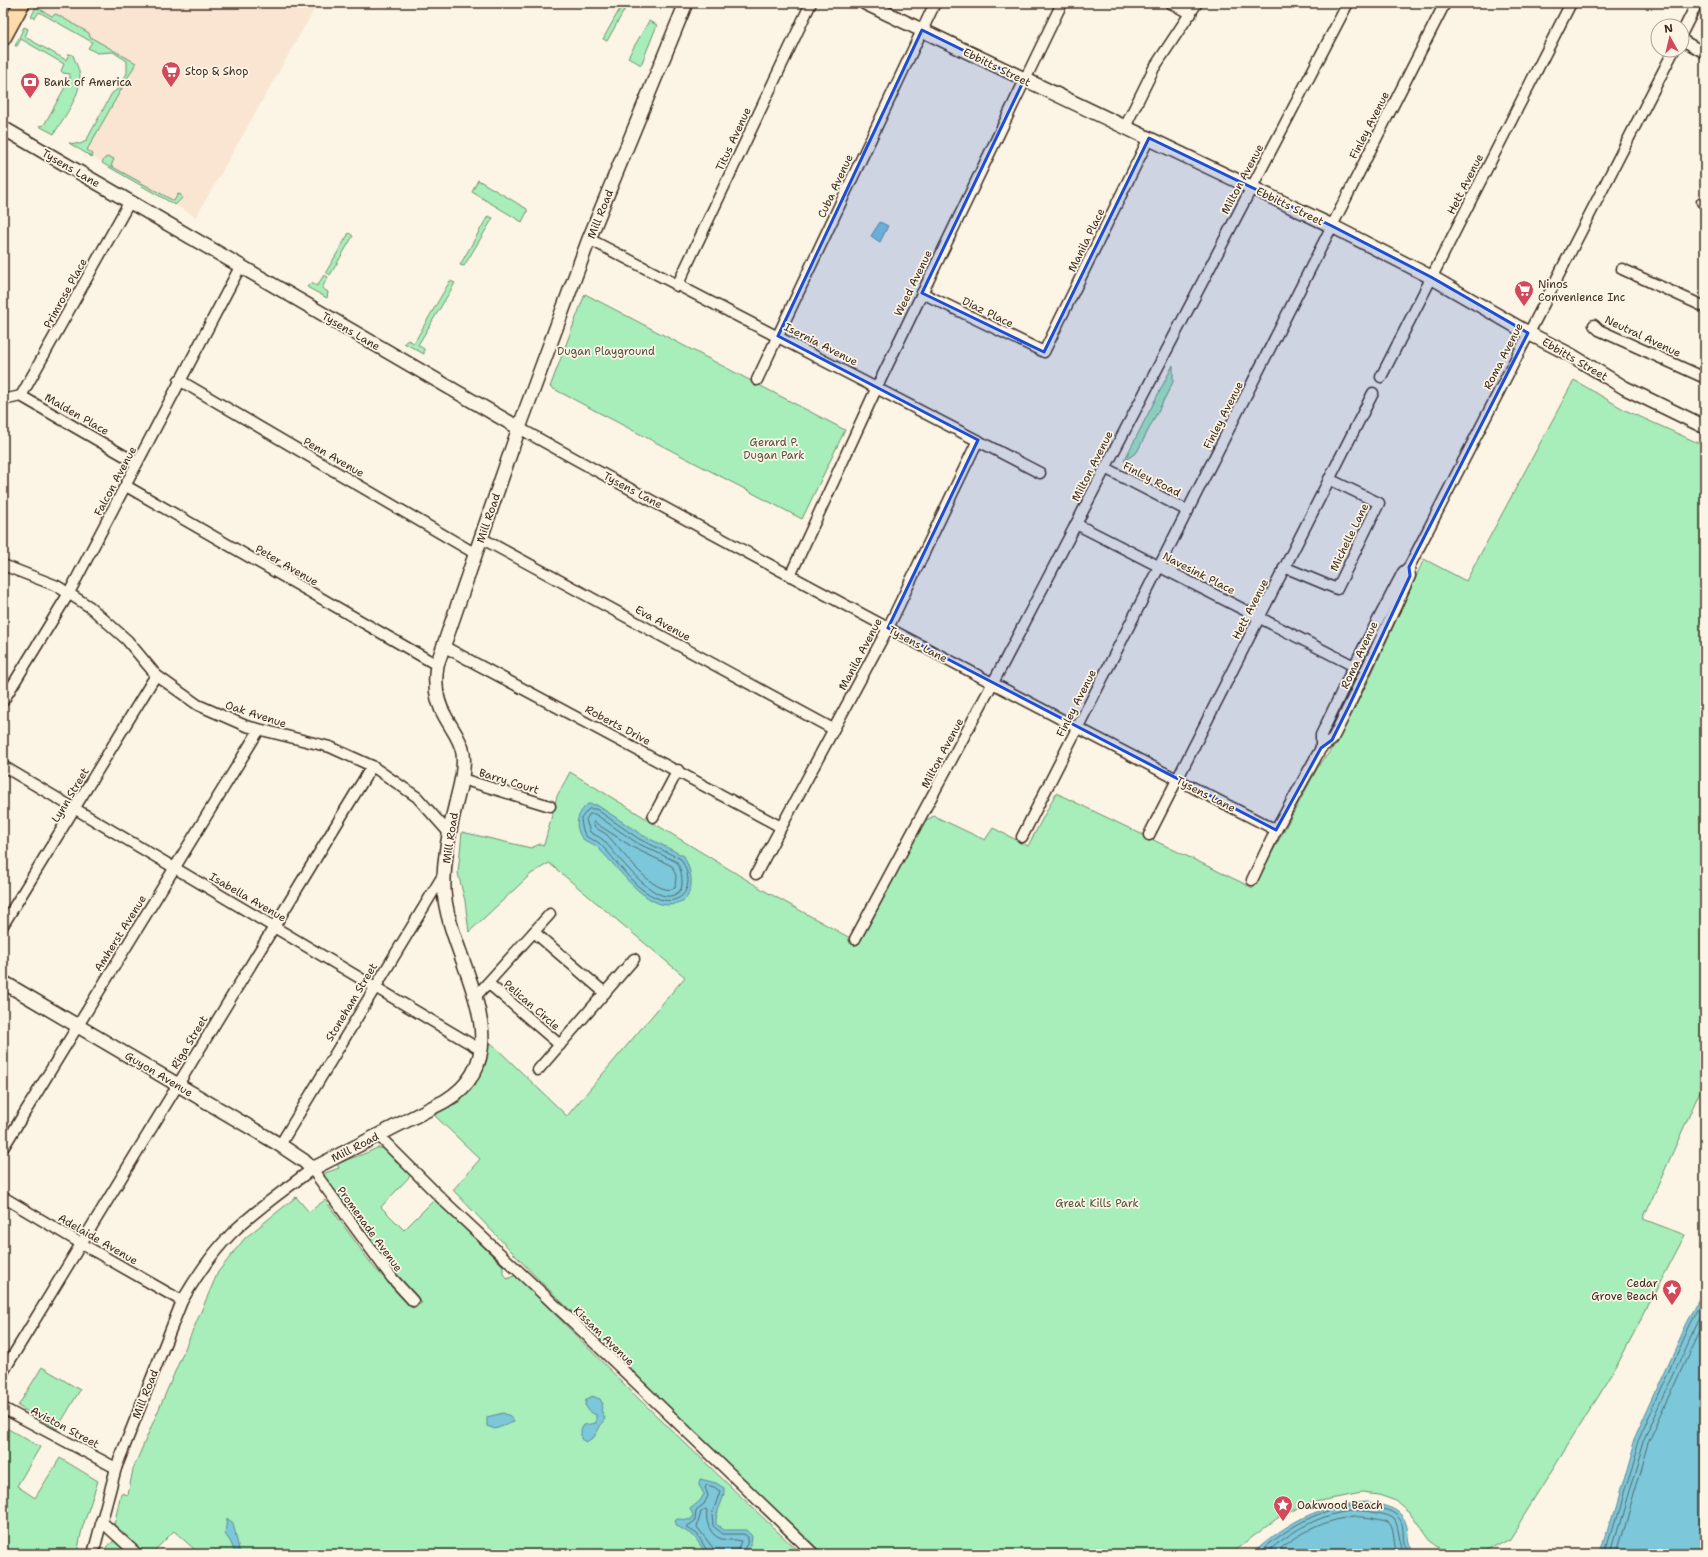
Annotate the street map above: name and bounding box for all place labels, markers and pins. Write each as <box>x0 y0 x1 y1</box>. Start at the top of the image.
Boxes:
supermarket icon: Stop & Shop <box>160 60 182 88</box>
place label: Stop & Shop <box>185 64 248 79</box>
bank icon: Bank of America <box>19 71 41 99</box>
place label: Bank of America <box>44 75 132 90</box>
place label: Ninos Convenience Inc <box>1538 277 1626 305</box>
supermarket icon: Ninos Convenience Inc <box>1513 279 1535 307</box>
place label: Cedar Grove Beach <box>1591 1276 1658 1304</box>
place icon: Cedar Grove Beach <box>1661 1278 1683 1306</box>
place icon: Oakwood Beach <box>1272 1494 1294 1522</box>
place label: Oakwood Beach <box>1297 1498 1383 1513</box>

